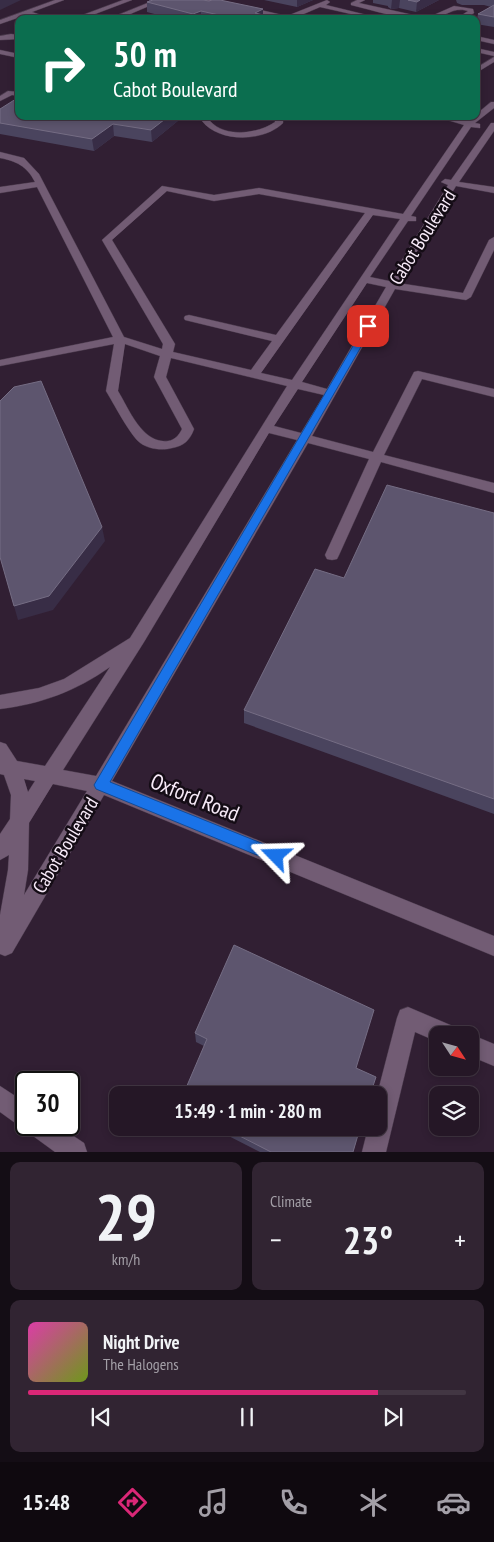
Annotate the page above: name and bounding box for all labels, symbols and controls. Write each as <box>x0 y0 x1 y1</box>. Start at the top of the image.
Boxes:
text: 50 m <box>113 31 177 77</box>
icon: right <box>30 35 95 100</box>
text: Cabot Boulevard <box>113 75 238 103</box>
street label: Cabot Boulevard <box>383 185 461 289</box>
pin <box>347 305 389 347</box>
icon: arrive <box>354 312 382 340</box>
street label: Oxford Road <box>146 767 244 827</box>
street label: Cabot Boulevard <box>27 793 103 897</box>
position arrow <box>249 829 301 881</box>
north arrow <box>429 1026 479 1076</box>
map controls <box>429 1026 479 1136</box>
speed limit sign: 30 <box>15 1071 80 1136</box>
button: layers <box>429 1086 479 1136</box>
text: 15:49 · 1 min · 280 m <box>175 1099 321 1123</box>
text: 29 <box>95 1174 157 1258</box>
text: Climate <box>270 1191 312 1211</box>
text: 23° <box>343 1215 393 1264</box>
text: − <box>270 1221 282 1258</box>
text: + <box>454 1221 466 1258</box>
text: km/h <box>112 1249 140 1269</box>
text: Night Drive <box>103 1330 180 1354</box>
text: The Halogens <box>103 1354 179 1374</box>
icon: previous <box>87 1403 115 1431</box>
icon: pause <box>233 1403 261 1431</box>
icon: next <box>379 1403 407 1431</box>
icon: directions <box>115 1485 150 1520</box>
icon: music <box>196 1485 231 1520</box>
icon: phone <box>276 1485 311 1520</box>
icon: climate <box>356 1485 391 1520</box>
icon: car <box>436 1485 471 1520</box>
text: 15:48 <box>23 1488 70 1516</box>

